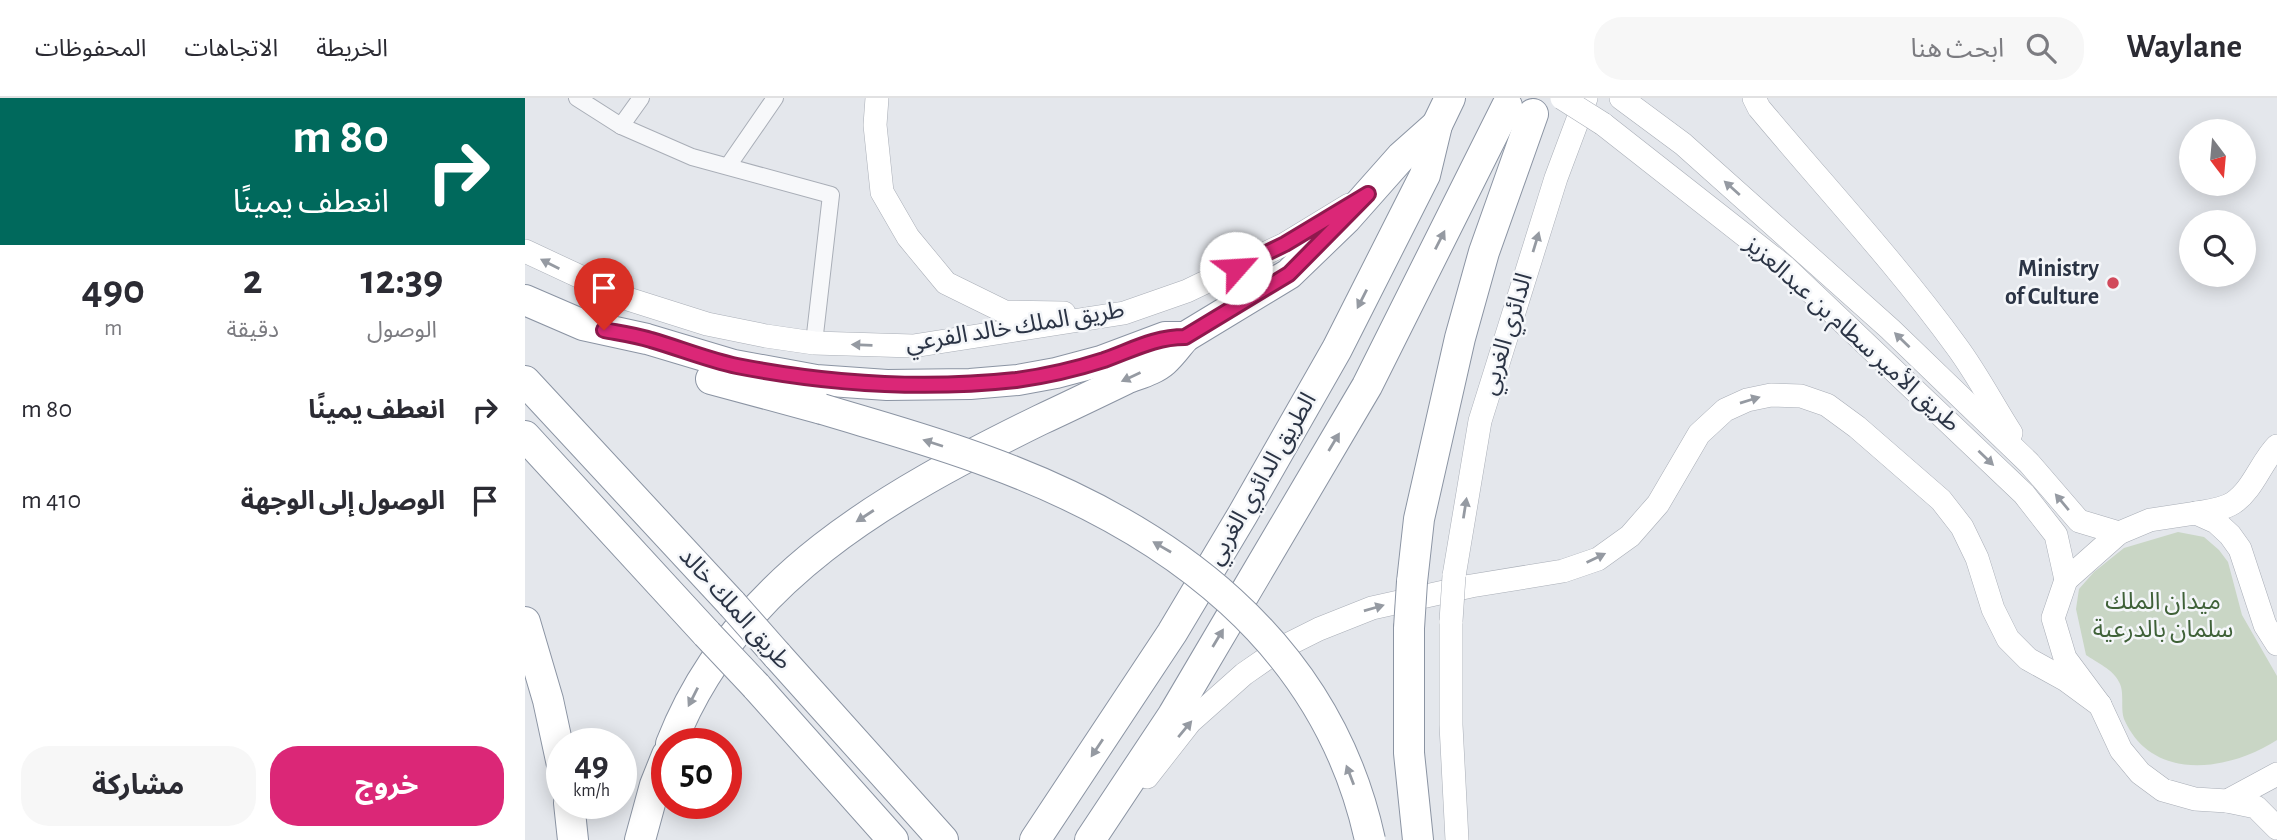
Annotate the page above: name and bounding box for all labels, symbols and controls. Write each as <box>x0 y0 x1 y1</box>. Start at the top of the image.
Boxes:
search box <box>1594 17 2084 80</box>
icon: search <box>2022 29 2060 67</box>
text: Waylane <box>2126 31 2242 64</box>
text: ابحث هنا <box>1910 36 2004 62</box>
text: المحفوظات <box>35 37 146 61</box>
text: الاتجاهات <box>184 37 278 61</box>
text: الخريطة <box>316 37 388 61</box>
text: 80 m <box>292 113 389 162</box>
north arrow <box>2179 119 2256 196</box>
map controls <box>2179 119 2256 287</box>
icon: right <box>413 126 504 217</box>
one-way arrow <box>1724 181 1741 196</box>
text: انعطف يمينًا <box>233 186 389 218</box>
button: search <box>2179 210 2256 287</box>
street label: طريق الأمير سطام بن عبدالعزيز <box>1736 229 1966 440</box>
one-way arrow <box>1434 230 1445 250</box>
position arrow <box>1199 231 1273 305</box>
one-way arrow <box>1531 231 1541 252</box>
place label: Ministry of Culture <box>2005 257 2099 309</box>
one-way arrow <box>540 258 560 269</box>
pin <box>574 258 634 330</box>
text: 2 <box>243 259 263 301</box>
text: 12:39 <box>360 259 443 301</box>
text: 490 <box>82 269 145 311</box>
icon: arrive <box>585 269 623 307</box>
street label: الدائري الغربي <box>1477 270 1542 399</box>
marker: Ministry of Culture <box>2105 275 2121 291</box>
one-way arrow <box>1356 289 1367 309</box>
street label: طريق الملك خالد الفرعي <box>904 298 1127 362</box>
text: m <box>104 317 122 340</box>
text: دقيقة <box>226 319 279 342</box>
text: الوصول <box>367 319 437 342</box>
one-way arrow <box>1893 332 1910 349</box>
one-way arrow <box>851 339 873 350</box>
one-way arrow <box>1121 371 1141 383</box>
street label: الطريق الدائري الغربي <box>1203 389 1326 572</box>
icon: right <box>466 391 504 429</box>
one-way arrow <box>1740 395 1761 405</box>
text: 80 m <box>21 396 72 422</box>
text: انعطف يمينًا <box>308 397 445 423</box>
one-way arrow <box>1328 432 1340 451</box>
one-way arrow <box>922 437 943 448</box>
one-way arrow <box>1978 450 1995 467</box>
icon: arrive <box>466 482 504 520</box>
text: 410 m <box>21 487 81 513</box>
text: الوصول إلى الوجهة <box>241 488 445 514</box>
one-way arrow <box>2055 493 2070 510</box>
one-way arrow <box>1460 497 1471 519</box>
one-way arrow <box>855 510 874 523</box>
one-way arrow <box>1152 541 1171 553</box>
street label: طريق الملك خالد <box>673 543 796 676</box>
one-way arrow <box>1585 552 1606 564</box>
park label: ميدان الملك سلمان بالدرعية <box>2093 590 2233 643</box>
one-way arrow <box>1364 602 1386 613</box>
one-way arrow <box>1212 628 1225 647</box>
one-way arrow <box>687 687 698 707</box>
one-way arrow <box>1177 720 1192 737</box>
speed limit sign: 50 <box>651 728 742 819</box>
one-way arrow <box>1090 739 1104 757</box>
button: مشاركة <box>21 746 256 826</box>
button: خروج <box>270 746 504 826</box>
text: 49 <box>574 747 609 782</box>
one-way arrow <box>1344 765 1355 786</box>
text: km/h <box>573 782 610 800</box>

